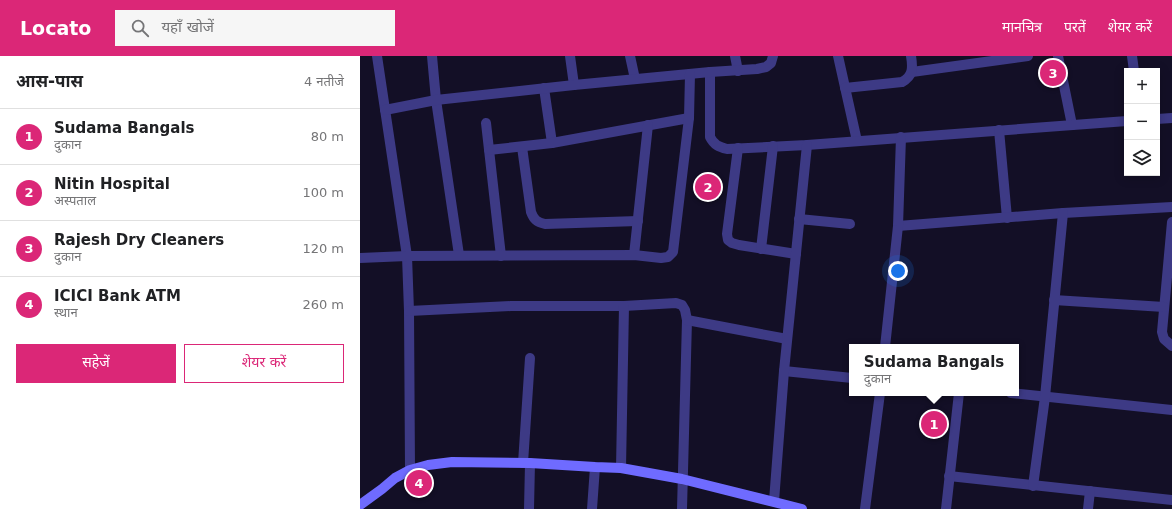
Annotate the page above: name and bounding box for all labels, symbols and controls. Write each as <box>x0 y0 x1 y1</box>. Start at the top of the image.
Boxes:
search box <box>115 10 395 46</box>
text: Locato <box>20 17 91 39</box>
icon: search <box>129 17 151 39</box>
text: यहाँ खोजें <box>161 18 214 36</box>
text: मानचित्र <box>1002 19 1042 35</box>
text: परतें <box>1064 19 1086 35</box>
text: शेयर करें <box>1108 19 1152 35</box>
pin: 3 <box>1040 58 1066 88</box>
map controls <box>1124 68 1160 176</box>
button: + <box>1124 68 1160 104</box>
text: आस-पास <box>16 71 83 91</box>
text: 4 नतीजे <box>304 74 344 89</box>
button: − <box>1124 104 1160 140</box>
text: Sudama Bangals <box>54 119 194 137</box>
text: 1 <box>24 129 34 144</box>
text: 80 m <box>311 129 344 144</box>
text: दुकान <box>54 137 81 152</box>
button: layers <box>1124 140 1160 176</box>
pin: 2 <box>695 172 721 202</box>
text: Nitin Hospital <box>54 175 170 193</box>
text: 2 <box>24 185 34 200</box>
text: 100 m <box>302 185 344 200</box>
text: अस्पताल <box>54 193 96 208</box>
text: Rajesh Dry Cleaners <box>54 231 224 249</box>
text: 3 <box>24 241 34 256</box>
text: 120 m <box>302 241 344 256</box>
text: दुकान <box>54 249 81 264</box>
your location <box>888 261 908 281</box>
text: ICICI Bank ATM <box>54 287 181 305</box>
text: 4 <box>24 297 34 312</box>
text: 260 m <box>302 297 344 312</box>
text: स्थान <box>54 305 78 320</box>
button: सहेजें <box>16 344 176 383</box>
button: शेयर करें <box>184 344 344 383</box>
popup <box>849 344 1019 396</box>
text: Sudama Bangals <box>864 353 1004 371</box>
text: दुकान <box>864 371 891 386</box>
pin: 1 <box>921 409 947 439</box>
pin: 4 <box>406 468 432 498</box>

